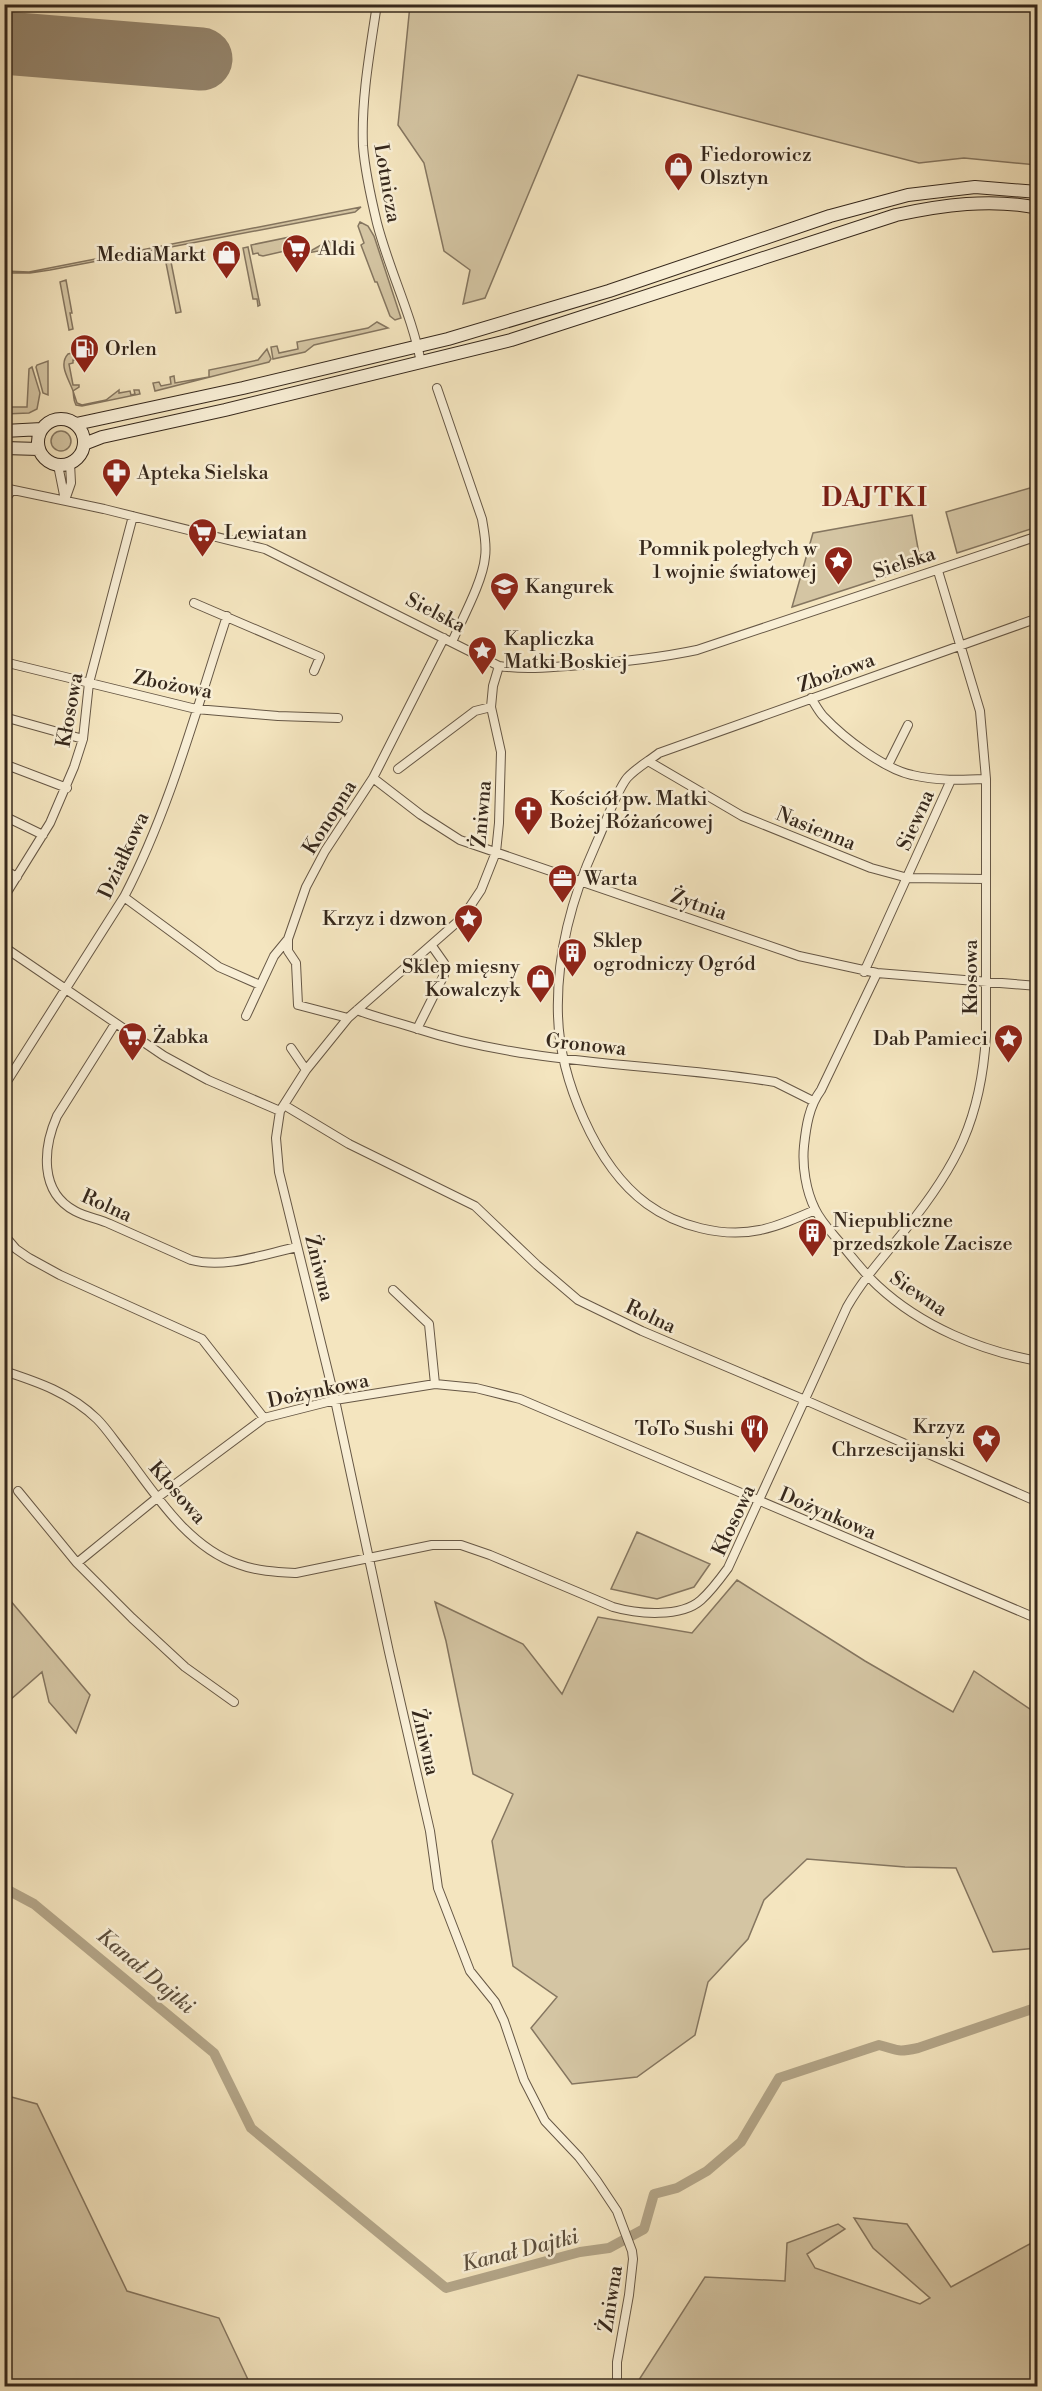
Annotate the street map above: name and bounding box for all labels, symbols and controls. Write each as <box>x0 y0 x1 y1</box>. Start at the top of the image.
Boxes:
street label: Lotnicza <box>367 142 406 226</box>
place label: Fiedorowicz Olsztyn <box>700 143 812 191</box>
shop icon: Fiedorowicz Olsztyn <box>663 150 695 192</box>
supermarket icon: Aldi <box>281 232 313 274</box>
place label: Aldi <box>317 237 356 262</box>
shop icon: MediaMarkt <box>211 238 243 280</box>
place label: MediaMarkt <box>96 243 206 268</box>
fuel station icon: Orlen <box>68 332 100 374</box>
place label: Orlen <box>105 337 157 362</box>
pharmacy icon: Apteka Sielska <box>100 456 132 498</box>
place label: Apteka Sielska <box>136 461 270 486</box>
district label: DAJTKI <box>822 482 928 514</box>
supermarket icon: Lewiatan <box>187 516 219 558</box>
place label: Lewiatan <box>224 521 307 546</box>
place label: Pomnik poległych w 1 wojnie światowej <box>639 537 818 585</box>
street label: Sielska <box>870 541 940 585</box>
place icon: Pomnik poległych w 1 wojnie światowej <box>822 544 854 586</box>
school or university icon: Kangurek <box>488 570 520 612</box>
place label: Kangurek <box>525 575 615 600</box>
street label: Sielska <box>401 588 470 639</box>
place label: Kapliczka Matki Boskiej <box>504 627 628 675</box>
place icon: Kapliczka Matki Boskiej <box>467 634 499 676</box>
street label: Zbożowa <box>795 648 879 699</box>
street label: Zbożowa <box>131 666 215 706</box>
street label: Kłosowa <box>52 670 89 750</box>
street label: Konopna <box>298 775 363 859</box>
street label: Żniwna <box>466 779 498 849</box>
street label: Siewna <box>892 786 941 855</box>
place label: Kościół pw. Matki Bożej Różańcowej <box>549 787 714 835</box>
church icon: Kościół pw. Matki Bożej Różańcowej <box>513 794 545 836</box>
street label: Nasienna <box>772 802 860 857</box>
street label: Działkowa <box>93 807 156 903</box>
office icon: Warta <box>547 862 579 904</box>
place label: Warta <box>583 867 639 892</box>
street label: Żytnia <box>667 883 731 927</box>
place icon: Krzyz i dzwon <box>452 902 484 944</box>
place label: Krzyz i dzwon <box>322 907 447 932</box>
place label: Sklep ogrodniczy Ogród <box>593 929 756 977</box>
building icon: Sklep ogrodniczy Ogród <box>556 936 588 978</box>
street label: Kłosowa <box>959 938 984 1015</box>
place label: Sklep mięsny Kowalczyk <box>402 955 522 1003</box>
shop icon: Sklep mięsny Kowalczyk <box>525 962 557 1004</box>
supermarket icon: Żabka <box>116 1020 148 1062</box>
place icon: Dab Pamieci <box>993 1022 1025 1064</box>
place label: Żabka <box>153 1024 210 1050</box>
place label: Dab Pamieci <box>873 1027 988 1052</box>
street label: Gronowa <box>544 1029 628 1062</box>
street label: Rolna <box>77 1184 136 1229</box>
place label: Niepubliczne przedszkole Zacisze <box>833 1209 1013 1257</box>
building icon: Niepubliczne przedszkole Zacisze <box>796 1216 828 1258</box>
street label: Żniwna <box>298 1232 340 1305</box>
street label: Siewna <box>885 1266 952 1323</box>
street label: Rolna <box>621 1295 680 1340</box>
street label: Dożynkowa <box>265 1368 372 1414</box>
restaurant icon: ToTo Sushi <box>739 1412 771 1454</box>
place label: Krzyz Chrzescijanski <box>832 1415 965 1463</box>
place label: ToTo Sushi <box>635 1417 734 1442</box>
place icon: Krzyz Chrzescijanski <box>970 1422 1002 1464</box>
street label: Kłosowa <box>143 1456 212 1530</box>
street label: Kłosowa <box>707 1480 762 1560</box>
street label: Dożynkowa <box>775 1483 881 1546</box>
street label: Żniwna <box>405 1707 445 1779</box>
water label: Kanał Dajtki <box>91 1923 200 2020</box>
water label: Kanał Dajtki <box>459 2224 582 2278</box>
street label: Żniwna <box>593 2263 629 2334</box>

